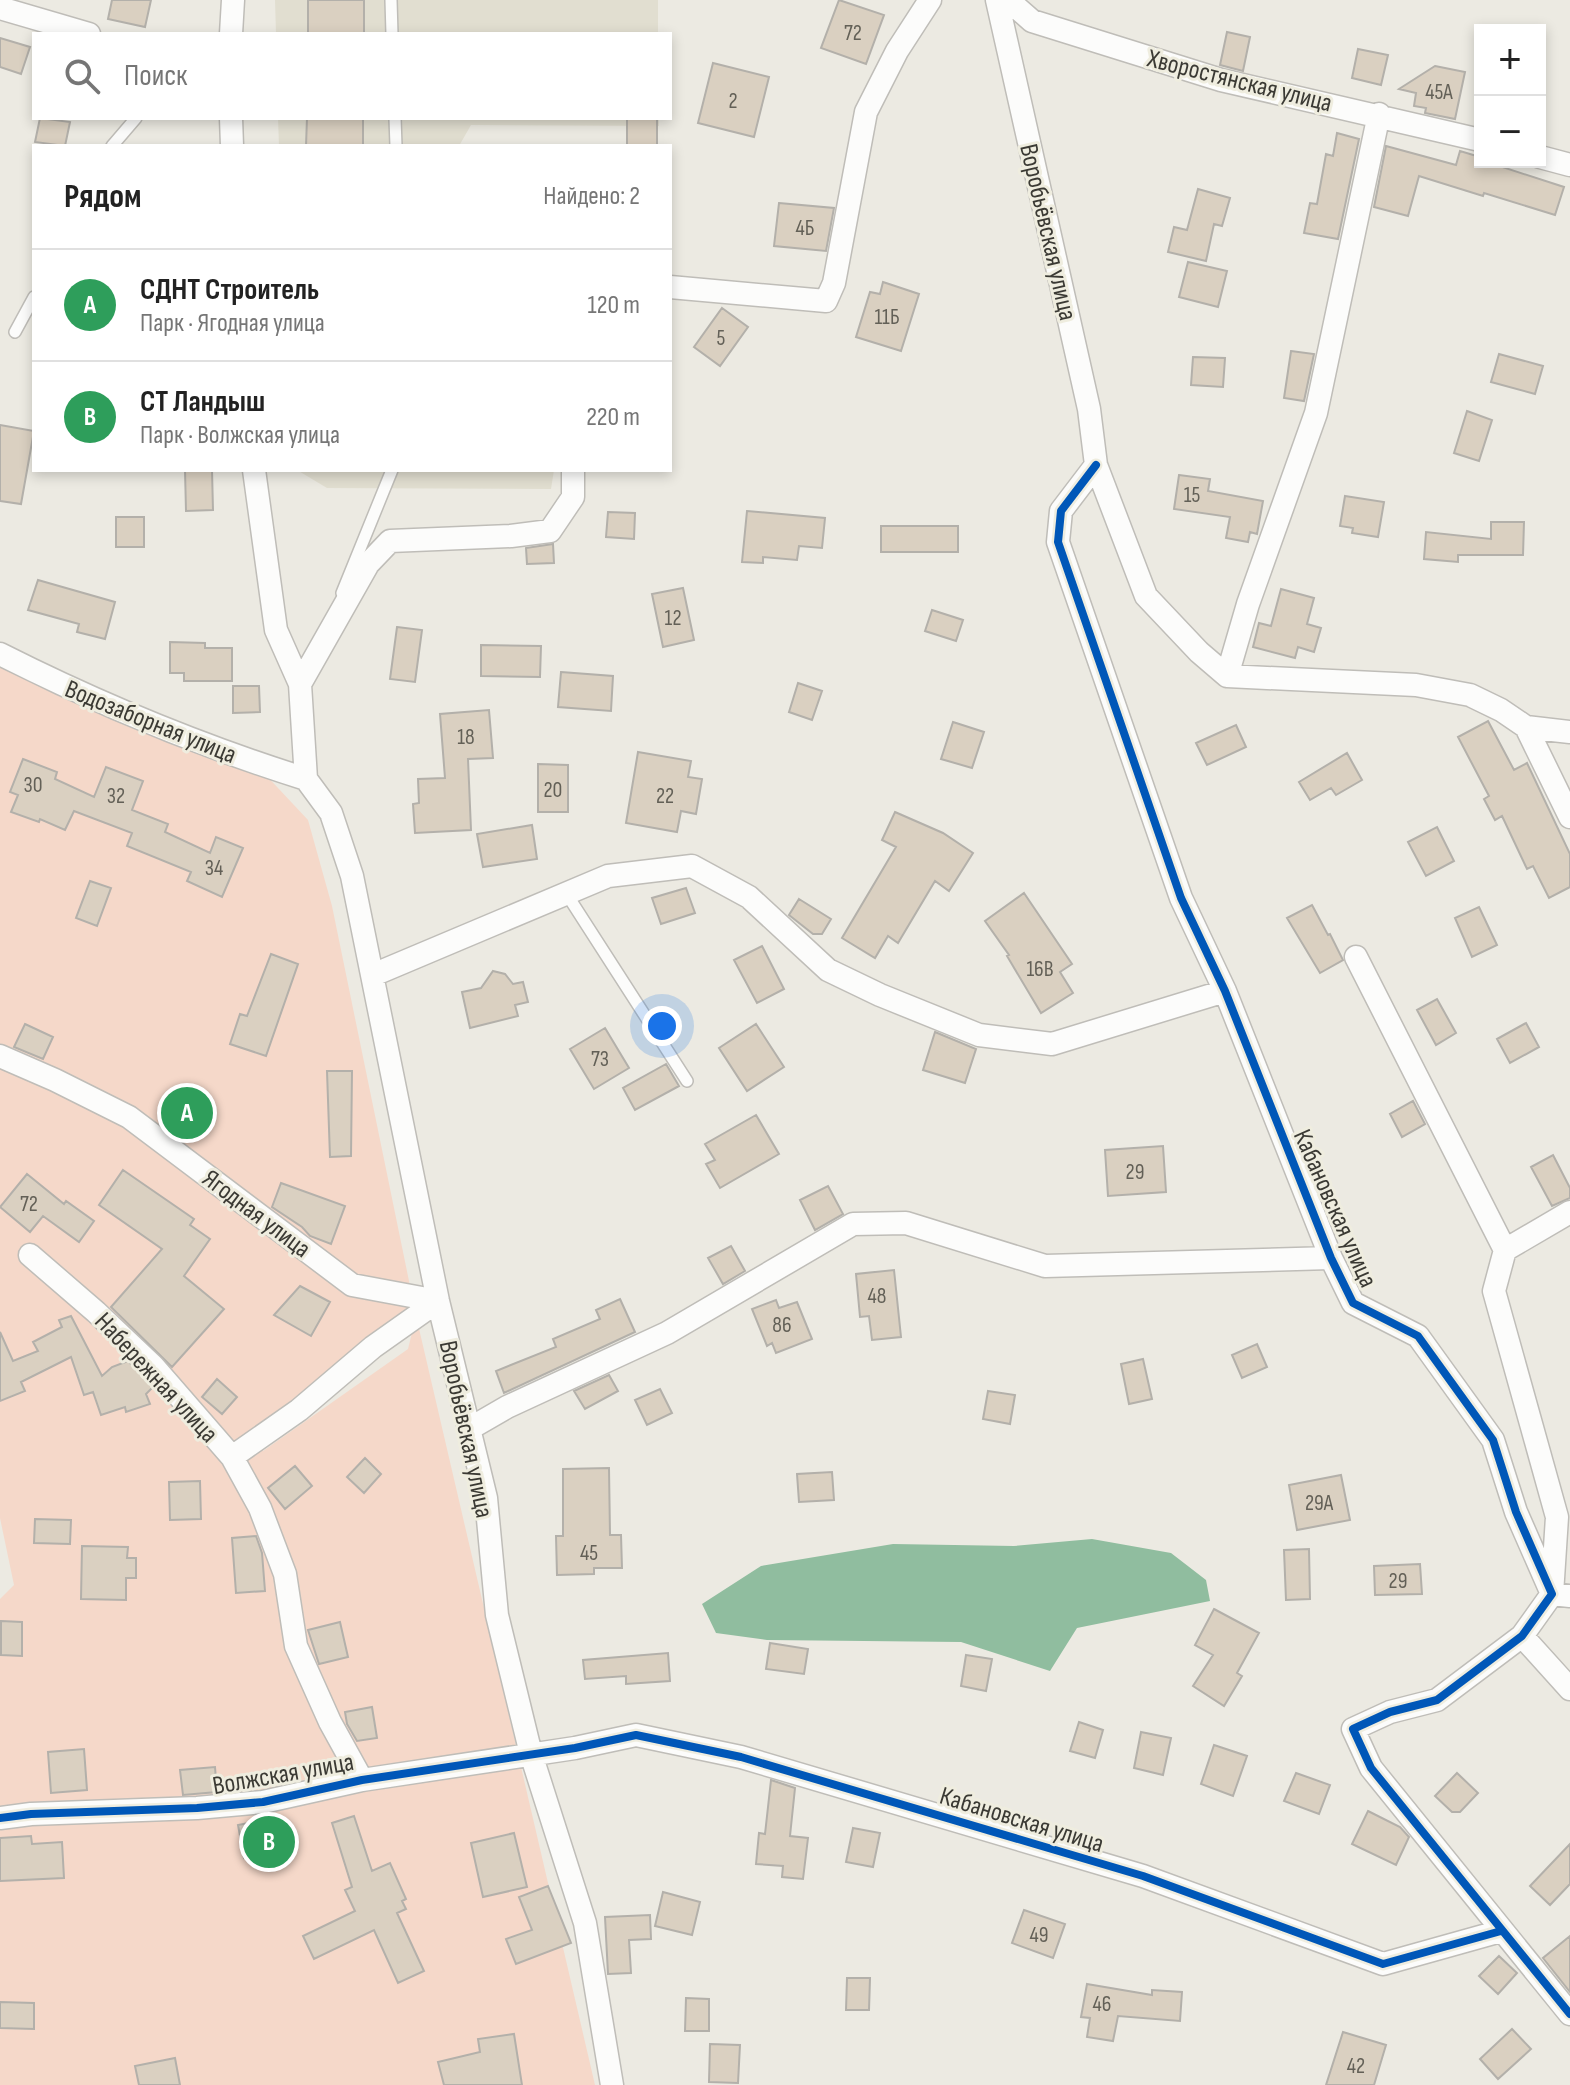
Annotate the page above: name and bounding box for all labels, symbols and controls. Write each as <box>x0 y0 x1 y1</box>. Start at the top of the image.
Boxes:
house number: 72 <box>844 20 862 47</box>
map controls <box>1474 24 1546 168</box>
button: + <box>1474 24 1546 96</box>
search box <box>32 32 672 120</box>
street label: Хворостянская улица <box>1143 43 1335 119</box>
icon: search <box>60 54 104 98</box>
text: Поиск <box>124 58 187 94</box>
house number: 45А <box>1425 79 1453 106</box>
house number: 2 <box>728 88 738 115</box>
button: − <box>1474 96 1546 168</box>
street label: Воробьёвская улица <box>1012 141 1083 324</box>
text: Рядом <box>64 176 142 217</box>
text: Найдено: 2 <box>543 181 640 212</box>
house number: 4Б <box>796 215 814 242</box>
text: СДНТ Строитель <box>140 272 319 308</box>
text: A <box>84 290 96 321</box>
text: 120 m <box>587 290 640 321</box>
house number: 11Б <box>874 304 900 331</box>
text: Парк · Ягодная улица <box>140 308 325 339</box>
house number: 5 <box>717 325 726 352</box>
text: СТ Ландыш <box>140 384 265 420</box>
text: B <box>84 402 96 433</box>
text: 220 m <box>586 402 640 433</box>
text: Парк · Волжская улица <box>140 420 340 451</box>
house number: 15 <box>1184 482 1200 509</box>
house number: 12 <box>664 605 682 632</box>
street label: Водозаборная улица <box>60 674 241 771</box>
house number: 18 <box>457 724 475 751</box>
house number: 30 <box>23 772 43 799</box>
house number: 20 <box>544 777 562 804</box>
house number: 32 <box>107 783 125 810</box>
house number: 22 <box>656 783 674 810</box>
house number: 34 <box>205 855 223 882</box>
house number: 16В <box>1026 956 1054 983</box>
your location <box>642 1006 682 1046</box>
house number: 73 <box>591 1046 609 1073</box>
pin: A <box>161 1083 213 1143</box>
street label: Кабановская улица <box>1286 1125 1383 1292</box>
house number: 29 <box>1126 1159 1144 1186</box>
street label: Ягодная улица <box>196 1163 316 1265</box>
house number: 72 <box>20 1191 38 1218</box>
house number: 48 <box>868 1283 886 1310</box>
street label: Набережная улица <box>88 1307 224 1450</box>
house number: 86 <box>772 1312 792 1339</box>
street label: Воробьёвская улица <box>432 1338 499 1521</box>
house number: 29А <box>1305 1490 1334 1517</box>
house number: 45 <box>580 1540 598 1567</box>
house number: 29 <box>1389 1568 1407 1595</box>
street label: Волжская улица <box>210 1747 356 1802</box>
street label: Кабановская улица <box>936 1781 1107 1860</box>
pin: B <box>243 1812 295 1872</box>
house number: 49 <box>1030 1922 1049 1949</box>
house number: 46 <box>1093 1991 1111 2018</box>
house number: 42 <box>1347 2053 1365 2080</box>

